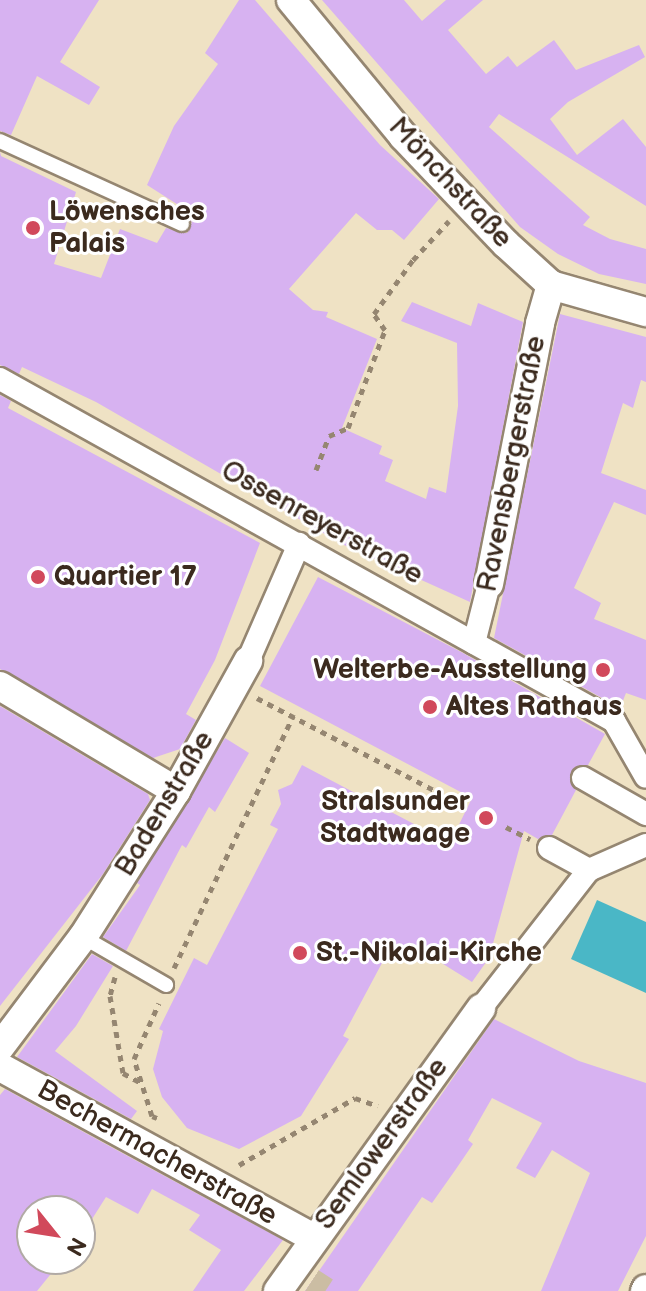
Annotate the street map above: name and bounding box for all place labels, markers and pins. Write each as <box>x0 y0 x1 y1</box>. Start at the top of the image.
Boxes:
place label: Löwensches Palais <box>49 195 205 261</box>
marker: Löwensches Palais <box>24 219 42 237</box>
place label: Quartier 17 <box>54 560 197 594</box>
marker: Quartier 17 <box>29 568 47 586</box>
place label: Welterbe-Ausstellung <box>313 653 587 687</box>
marker: Welterbe-Ausstellung <box>594 661 612 679</box>
place label: Altes Rathaus <box>446 690 622 724</box>
marker: Altes Rathaus <box>421 698 439 716</box>
place label: Stralsunder Stadtwaage <box>320 785 470 851</box>
marker: Stralsunder Stadtwaage <box>477 809 495 827</box>
place label: St.-Nikolai-Kirche <box>316 936 542 970</box>
marker: St.-Nikolai-Kirche <box>291 944 309 962</box>

